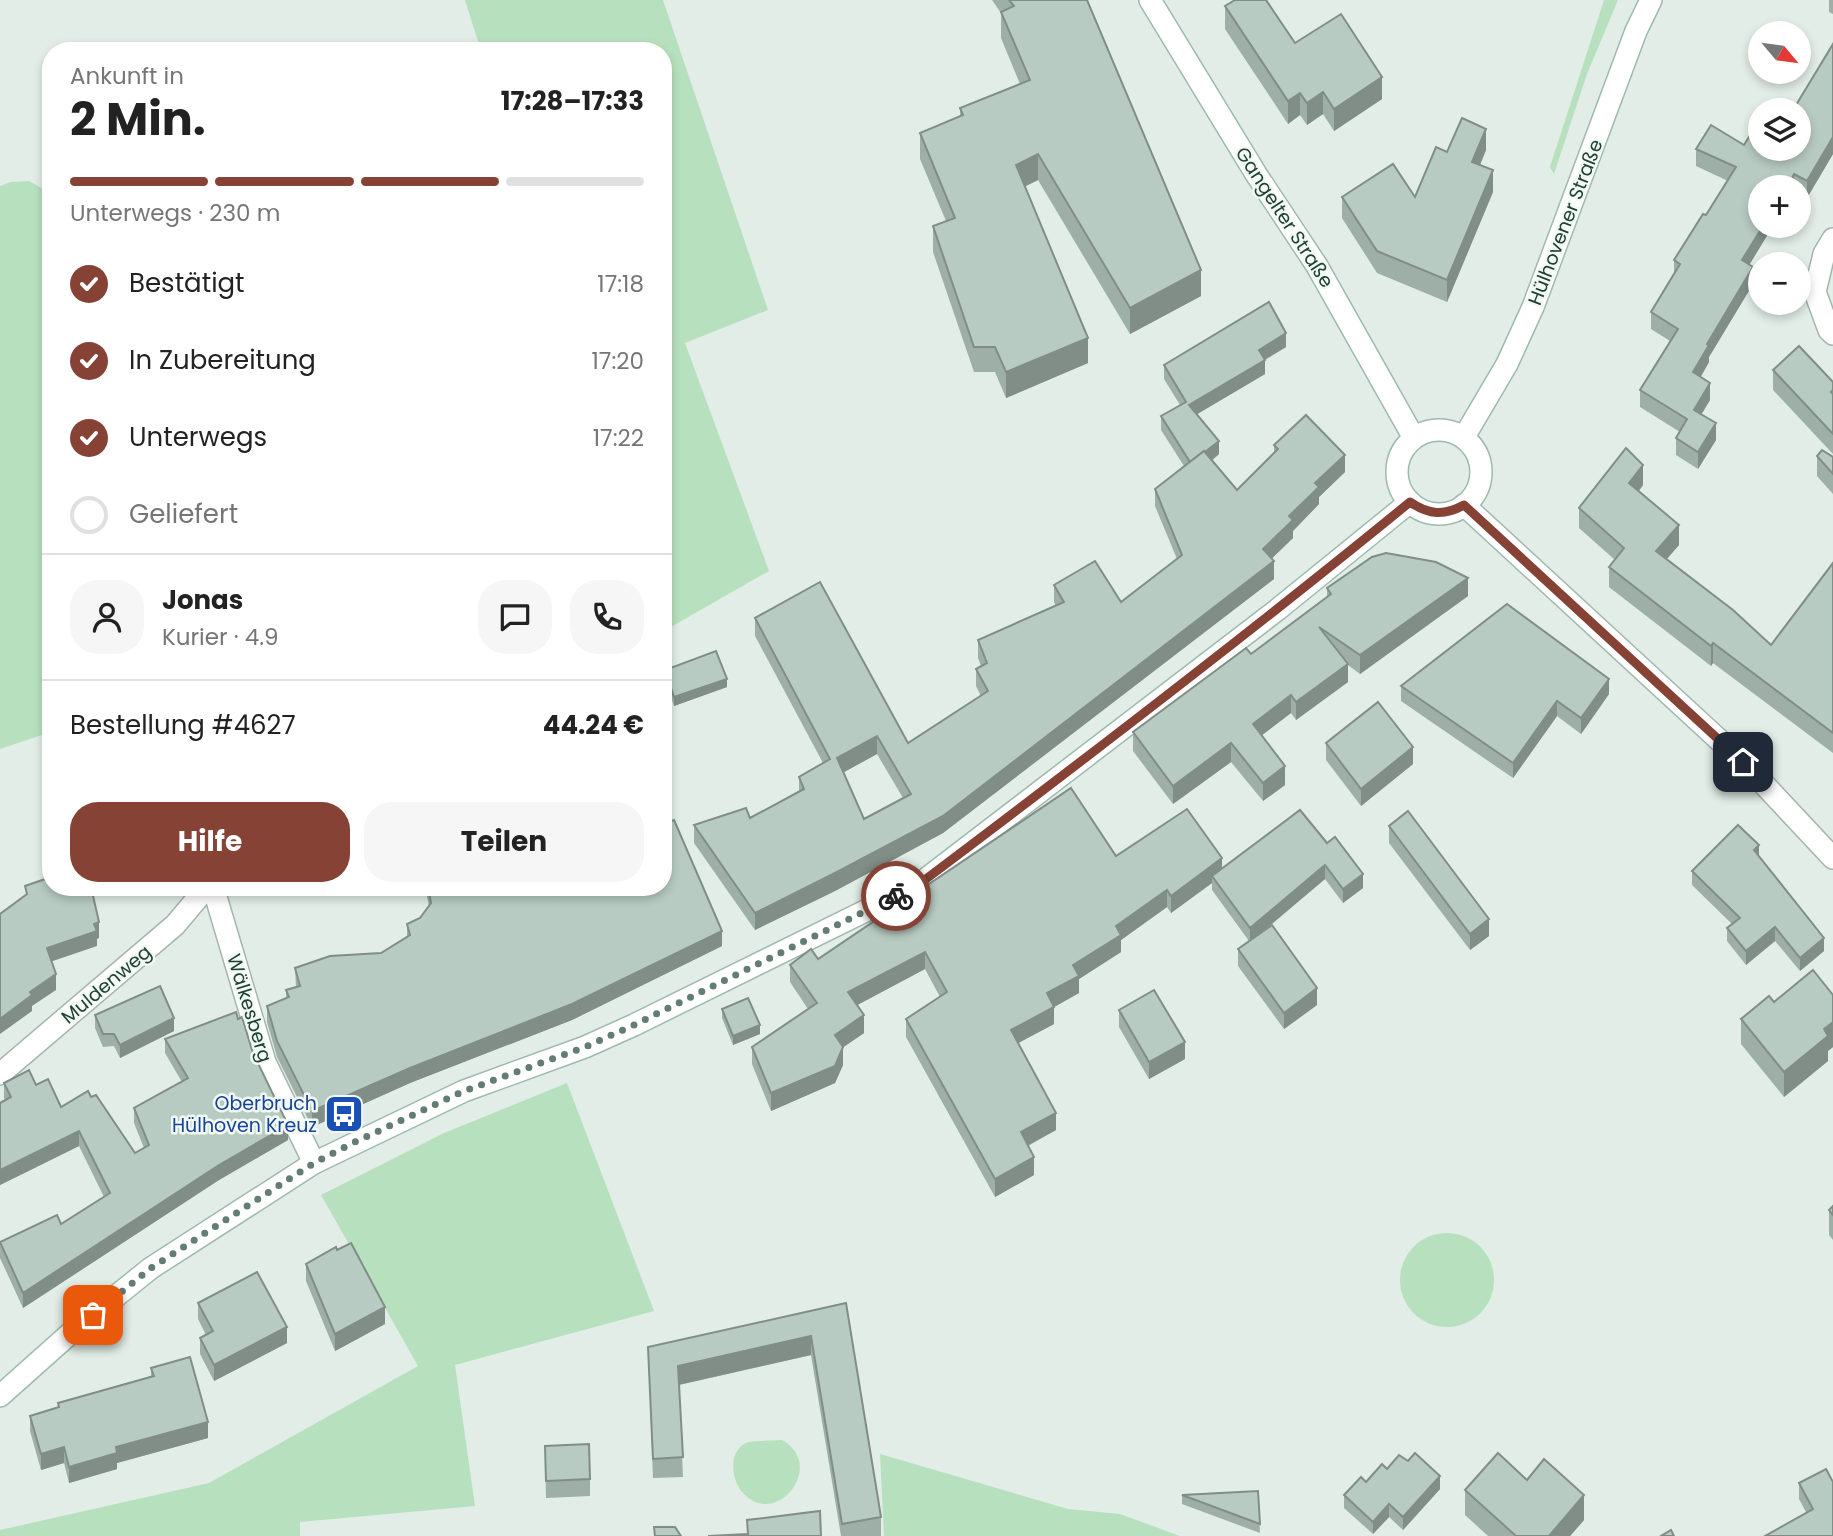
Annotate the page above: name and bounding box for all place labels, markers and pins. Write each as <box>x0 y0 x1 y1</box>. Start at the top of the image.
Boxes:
pin <box>1713 732 1773 792</box>
place label: Oberbruch Hülhoven Kreuz <box>172 1090 317 1139</box>
bus stop icon: Oberbruch Hülhoven Kreuz <box>323 1093 365 1135</box>
pin <box>63 1285 123 1345</box>

